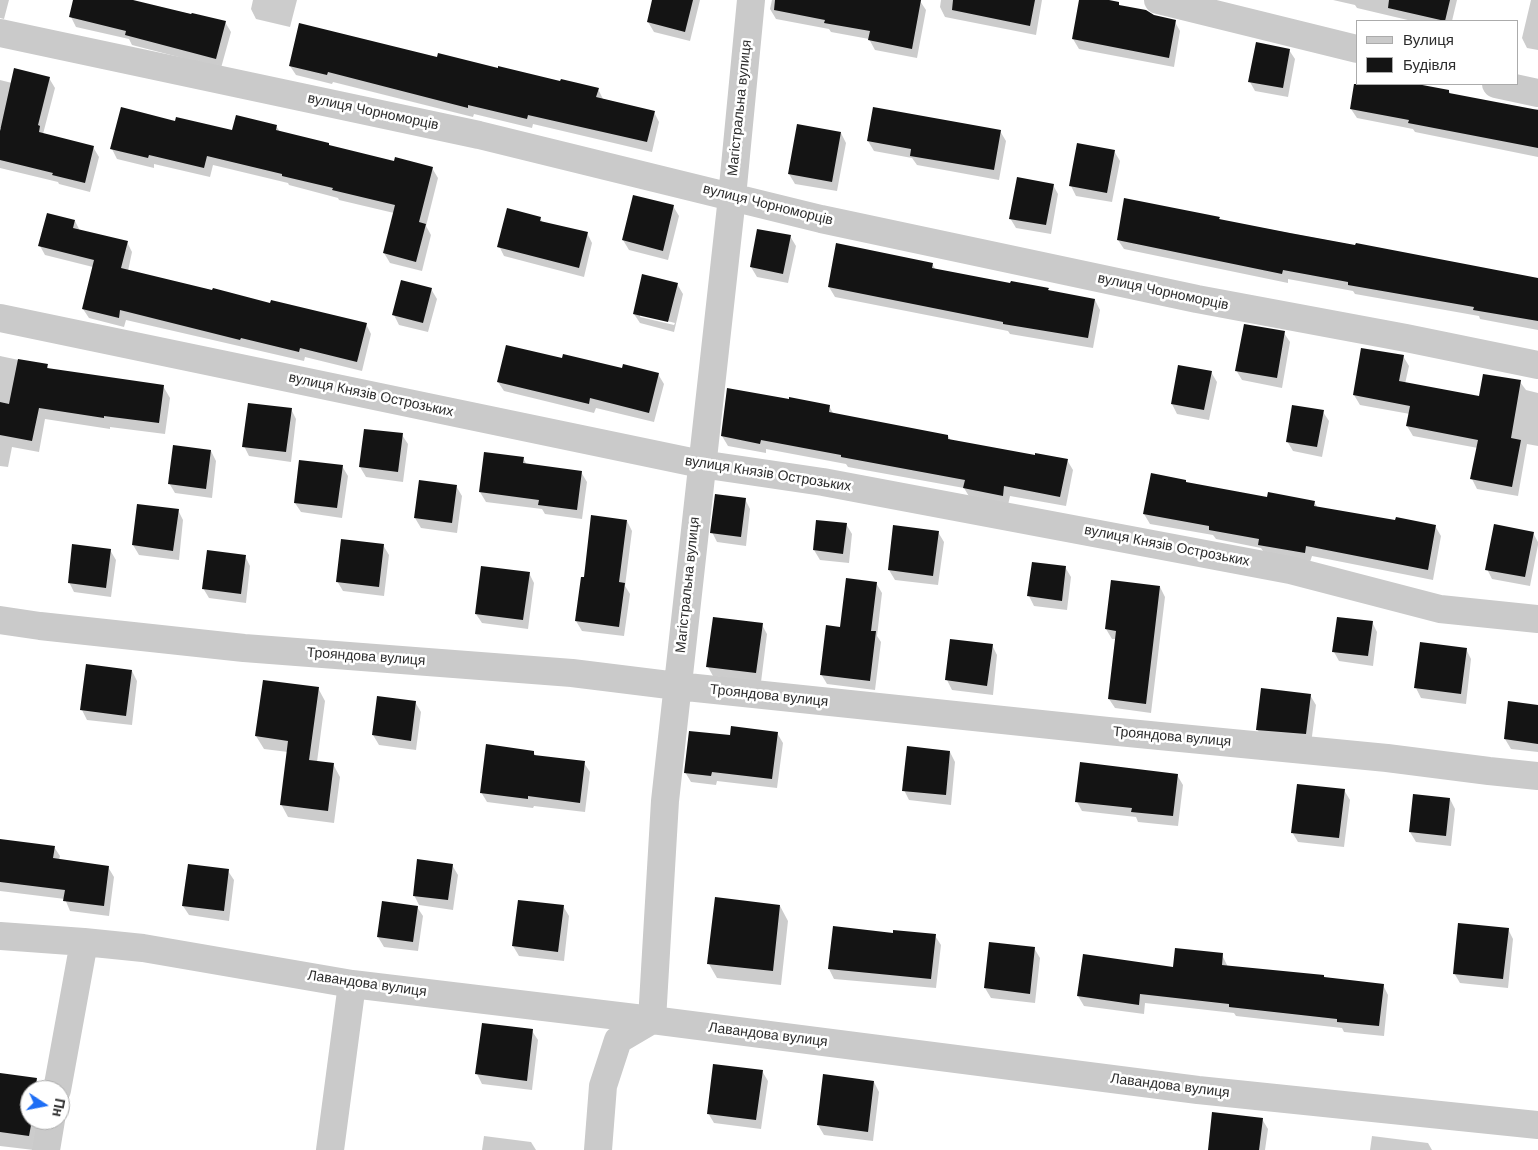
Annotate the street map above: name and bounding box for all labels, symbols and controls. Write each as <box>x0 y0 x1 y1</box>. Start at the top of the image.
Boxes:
legend <box>1356 20 1518 85</box>
text: Вулиця <box>1403 31 1454 48</box>
street label: Магістральна вулиця <box>724 39 756 177</box>
text: Будівля <box>1403 56 1456 73</box>
street label: вулиця Чорноморців <box>306 90 440 134</box>
street label: вулиця Чорноморців <box>701 181 835 229</box>
street label: вулиця Чорноморців <box>1096 270 1230 314</box>
street label: вулиця Князів Острозьких <box>287 369 455 421</box>
street label: вулиця Князів Острозьких <box>684 453 852 495</box>
street label: Магістральна вулиця <box>672 516 704 654</box>
street label: вулиця Князів Острозьких <box>1083 522 1251 570</box>
street label: Трояндова вулиця <box>306 644 426 670</box>
street label: Трояндова вулиця <box>709 681 829 711</box>
street label: Трояндова вулиця <box>1112 723 1232 751</box>
street label: Лавандова вулиця <box>306 967 428 1001</box>
street label: Лавандова вулиця <box>707 1019 829 1051</box>
street label: Лавандова вулиця <box>1109 1070 1231 1102</box>
north arrow <box>20 1080 70 1130</box>
text: Пн <box>49 1097 68 1118</box>

